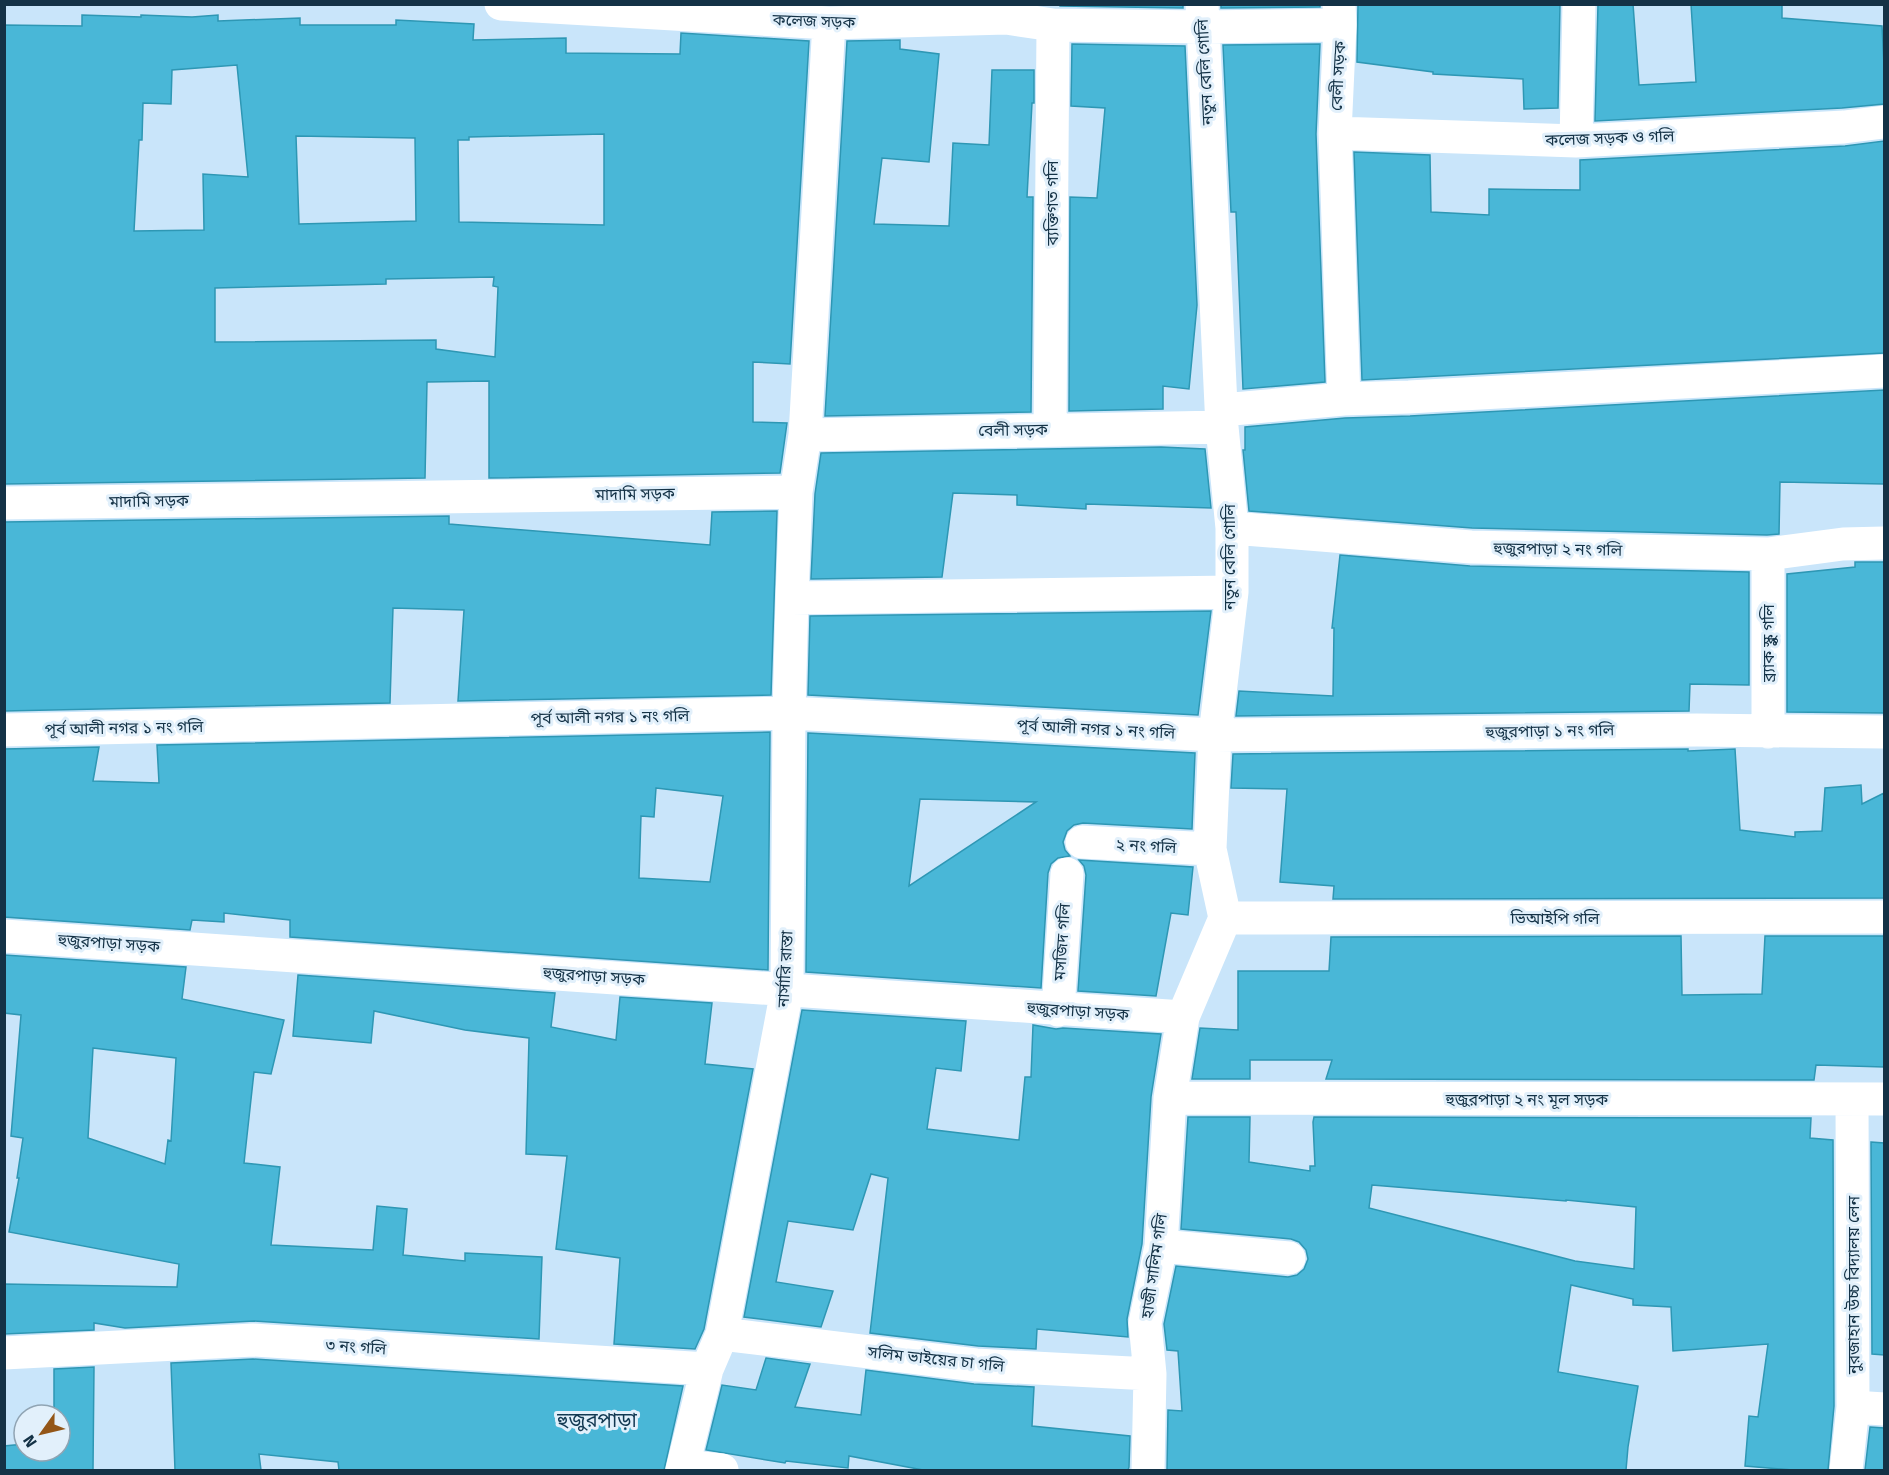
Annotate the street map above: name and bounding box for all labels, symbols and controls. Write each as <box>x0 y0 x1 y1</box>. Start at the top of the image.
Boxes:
street label: কলেজ সড়ক <box>771 10 857 32</box>
street label: নতুন বেলি গোলি <box>1193 18 1217 126</box>
street label: বেলী সড়ক <box>1327 40 1349 111</box>
street label: কলেজ সড়ক ও গলি <box>1544 126 1675 150</box>
street label: ব্যক্তিগত গলি <box>1043 160 1062 246</box>
street label: বেলী সড়ক <box>978 420 1049 440</box>
street label: মাদামি সড়ক <box>594 484 676 504</box>
street label: মাদামি সড়ক <box>108 491 190 511</box>
street label: নতুন বেলি গোলি <box>1220 504 1239 611</box>
street label: হুজুরপাড়া ২ নং গলি <box>1492 538 1623 560</box>
street label: ব্র্যাক স্কুল গলি <box>1759 604 1778 683</box>
street label: পূর্ব আলী নগর ১ নং গলি <box>531 706 690 728</box>
street label: পূর্ব আলী নগর ১ নং গলি <box>1016 715 1176 743</box>
street label: পূর্ব আলী নগর ১ নং গলি <box>45 717 204 739</box>
street label: হুজুরপাড়া ১ নং গলি <box>1484 720 1615 742</box>
street label: ২ নং গলি <box>1115 835 1177 857</box>
street label: মসজিদ গলি <box>1050 903 1074 982</box>
street label: ভিআইপি গলি <box>1510 909 1600 928</box>
street label: নার্সারি রাস্তা <box>773 929 797 1009</box>
street label: হুজুরপাড়া সড়ক <box>56 930 162 956</box>
street label: হুজুরপাড়া সড়ক <box>541 963 647 989</box>
street label: হুজুরপাড়া সড়ক <box>1025 998 1131 1024</box>
street label: হুজুরপাড়া ২ নং মূল সড়ক <box>1445 1090 1609 1109</box>
street label: নুরজাহান উচ্চ বিদ্যালয় লেন <box>1844 1196 1863 1375</box>
street label: হাজী সালিম গলি <box>1137 1212 1171 1321</box>
street label: ৩ নং গলি <box>325 1335 387 1359</box>
street label: সলিম ভাইয়ের চা গলি <box>866 1342 1005 1376</box>
north arrow <box>12 1403 72 1463</box>
district label: হুজুরপাড়া <box>556 1408 637 1432</box>
text: N <box>19 1431 41 1451</box>

